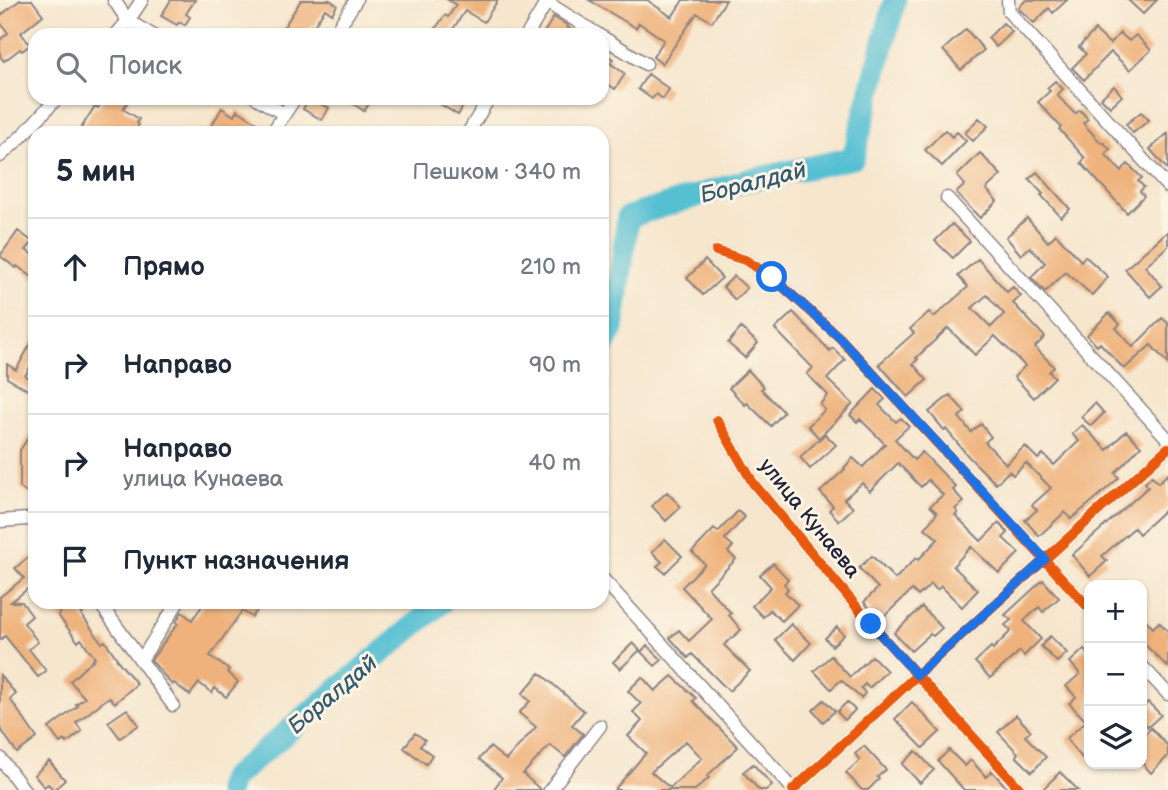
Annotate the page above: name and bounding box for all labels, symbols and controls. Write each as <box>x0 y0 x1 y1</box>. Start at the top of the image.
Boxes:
search box <box>28 28 609 105</box>
icon: search <box>52 48 90 86</box>
text: Поиск <box>108 51 182 82</box>
text: 5 мин <box>56 154 136 190</box>
water label: Боралдай <box>697 156 809 210</box>
text: Пешком · 340 m <box>412 158 581 186</box>
icon: ahead <box>56 248 94 286</box>
text: Прямо <box>123 252 205 283</box>
text: 210 m <box>520 253 581 281</box>
route start <box>756 261 787 292</box>
icon: right <box>56 346 94 384</box>
text: Направо <box>123 350 232 381</box>
text: 90 m <box>529 351 581 379</box>
text: Направо <box>123 434 232 465</box>
icon: right <box>56 444 94 482</box>
text: 40 m <box>528 449 581 477</box>
street label: улица Кунаева <box>754 454 866 584</box>
text: улица Кунаева <box>123 465 283 493</box>
icon: arrive <box>56 542 94 580</box>
text: Пункт назначения <box>123 546 349 577</box>
map controls <box>1084 580 1147 769</box>
button: + <box>1084 580 1147 643</box>
route end <box>855 608 886 639</box>
button: − <box>1084 643 1147 706</box>
water label: Боралдай <box>282 649 383 740</box>
button: layers <box>1084 706 1147 769</box>

